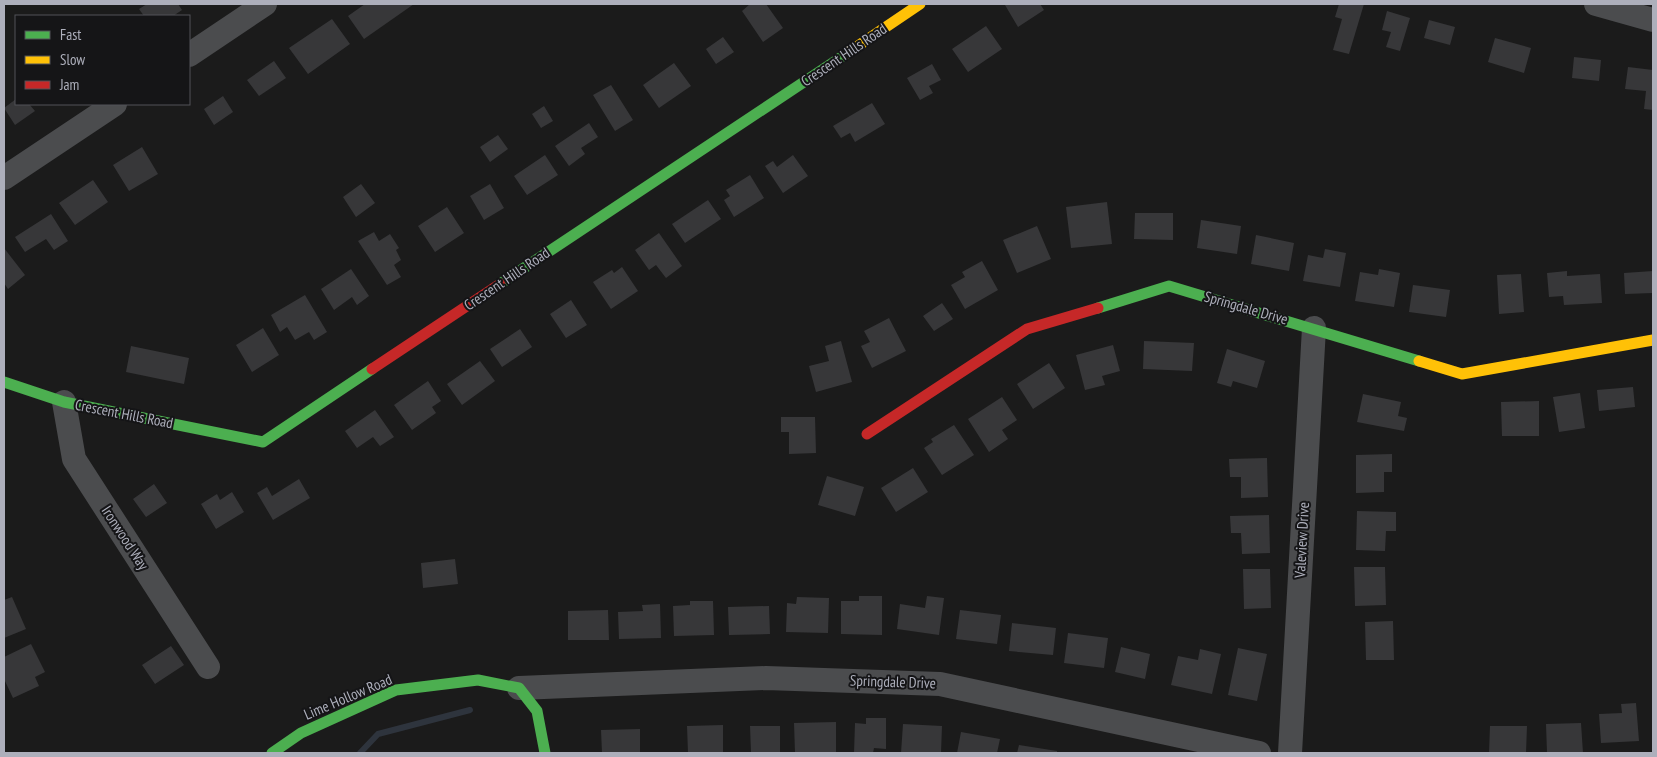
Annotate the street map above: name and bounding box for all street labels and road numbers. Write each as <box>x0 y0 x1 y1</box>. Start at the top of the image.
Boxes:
street label: Crescent Hills Road <box>797 19 890 90</box>
street label: Crescent Hills Road <box>460 243 553 314</box>
street label: Springdale Drive <box>1202 287 1290 329</box>
street label: Crescent Hills Road <box>74 395 175 432</box>
street label: Ironwood Way <box>98 502 153 574</box>
street label: Valeview Drive <box>1290 502 1313 579</box>
street label: Lime Hollow Road <box>301 669 395 724</box>
street label: Springdale Drive <box>850 671 936 692</box>

